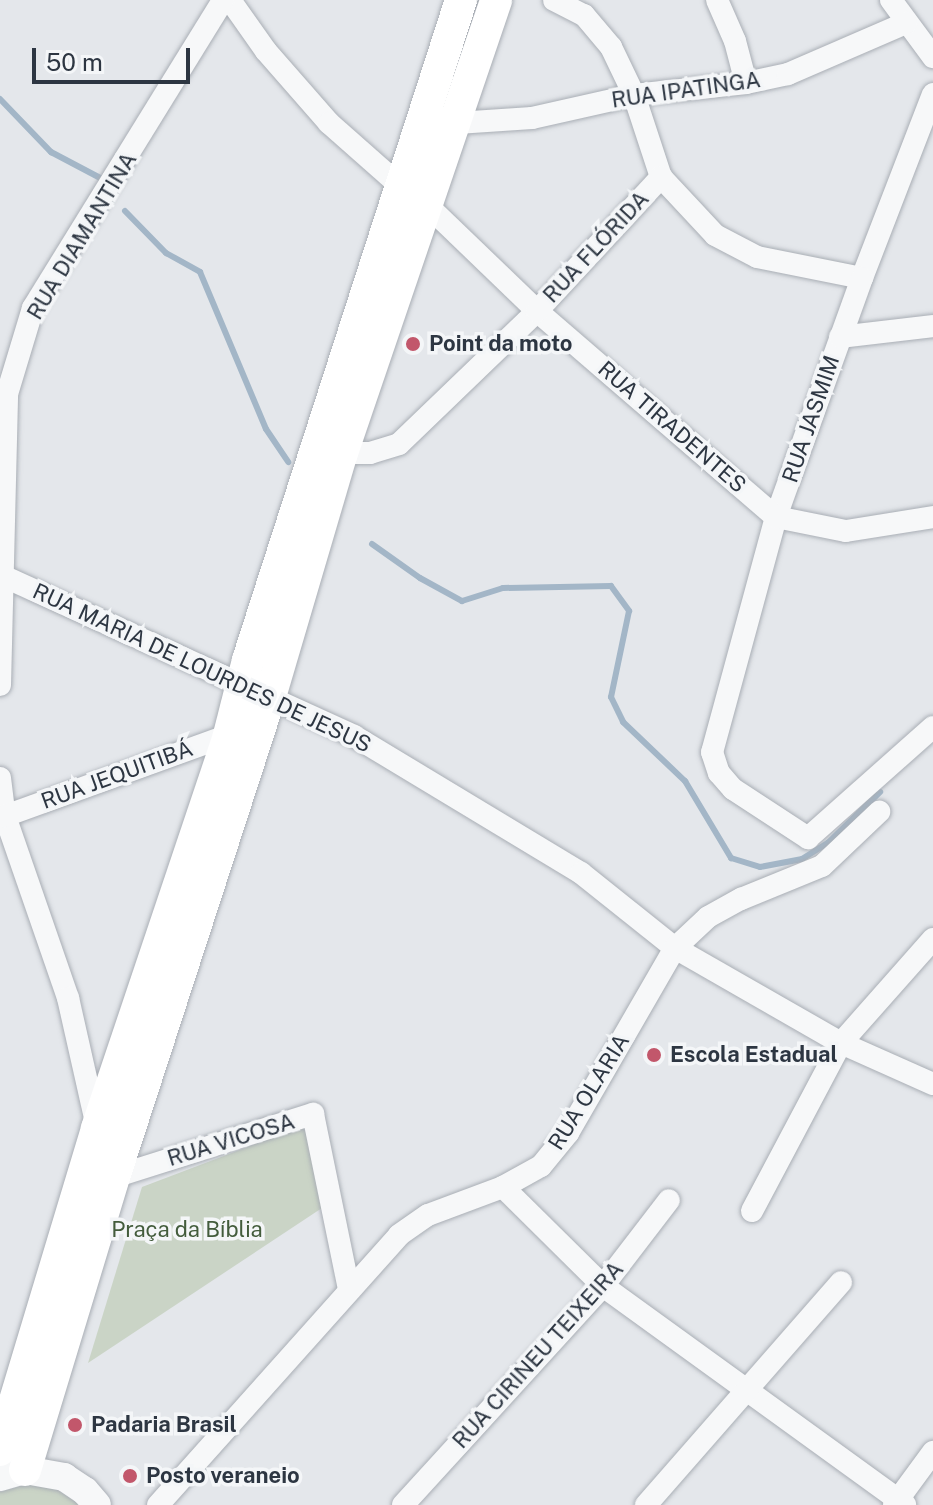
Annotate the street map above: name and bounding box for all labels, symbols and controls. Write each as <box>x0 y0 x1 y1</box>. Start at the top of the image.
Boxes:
scale bar <box>36 32 194 82</box>
text: 50 m <box>46 48 103 76</box>
street label: RUA IPATINGA <box>610 66 762 114</box>
street label: RUA DIAMANTINA <box>22 148 142 324</box>
street label: RUA FLÓRIDA <box>538 186 654 308</box>
place label: Point da moto <box>429 331 573 357</box>
marker: Point da moto <box>404 335 422 353</box>
street label: RUA JASMIM <box>777 352 845 486</box>
street label: RUA TIRADENTES <box>593 356 751 498</box>
street label: RUA MARIA DE LOURDES DE JESUS <box>29 578 375 758</box>
street label: RUA JEQUITIBÁ <box>38 735 196 815</box>
street label: RUA OLARIA <box>543 1029 635 1155</box>
place label: Escola Estadual <box>670 1042 838 1068</box>
marker: Escola Estadual <box>645 1046 663 1064</box>
street label: RUA VICOSA <box>164 1108 298 1172</box>
park label: Praça da Bíblia <box>111 1217 263 1243</box>
street label: RUA CIRINEU TEIXEIRA <box>447 1256 629 1454</box>
place label: Padaria Brasil <box>91 1412 237 1438</box>
marker: Padaria Brasil <box>66 1416 84 1434</box>
place label: Posto veraneio <box>146 1463 300 1489</box>
marker: Posto veraneio <box>121 1467 139 1485</box>

